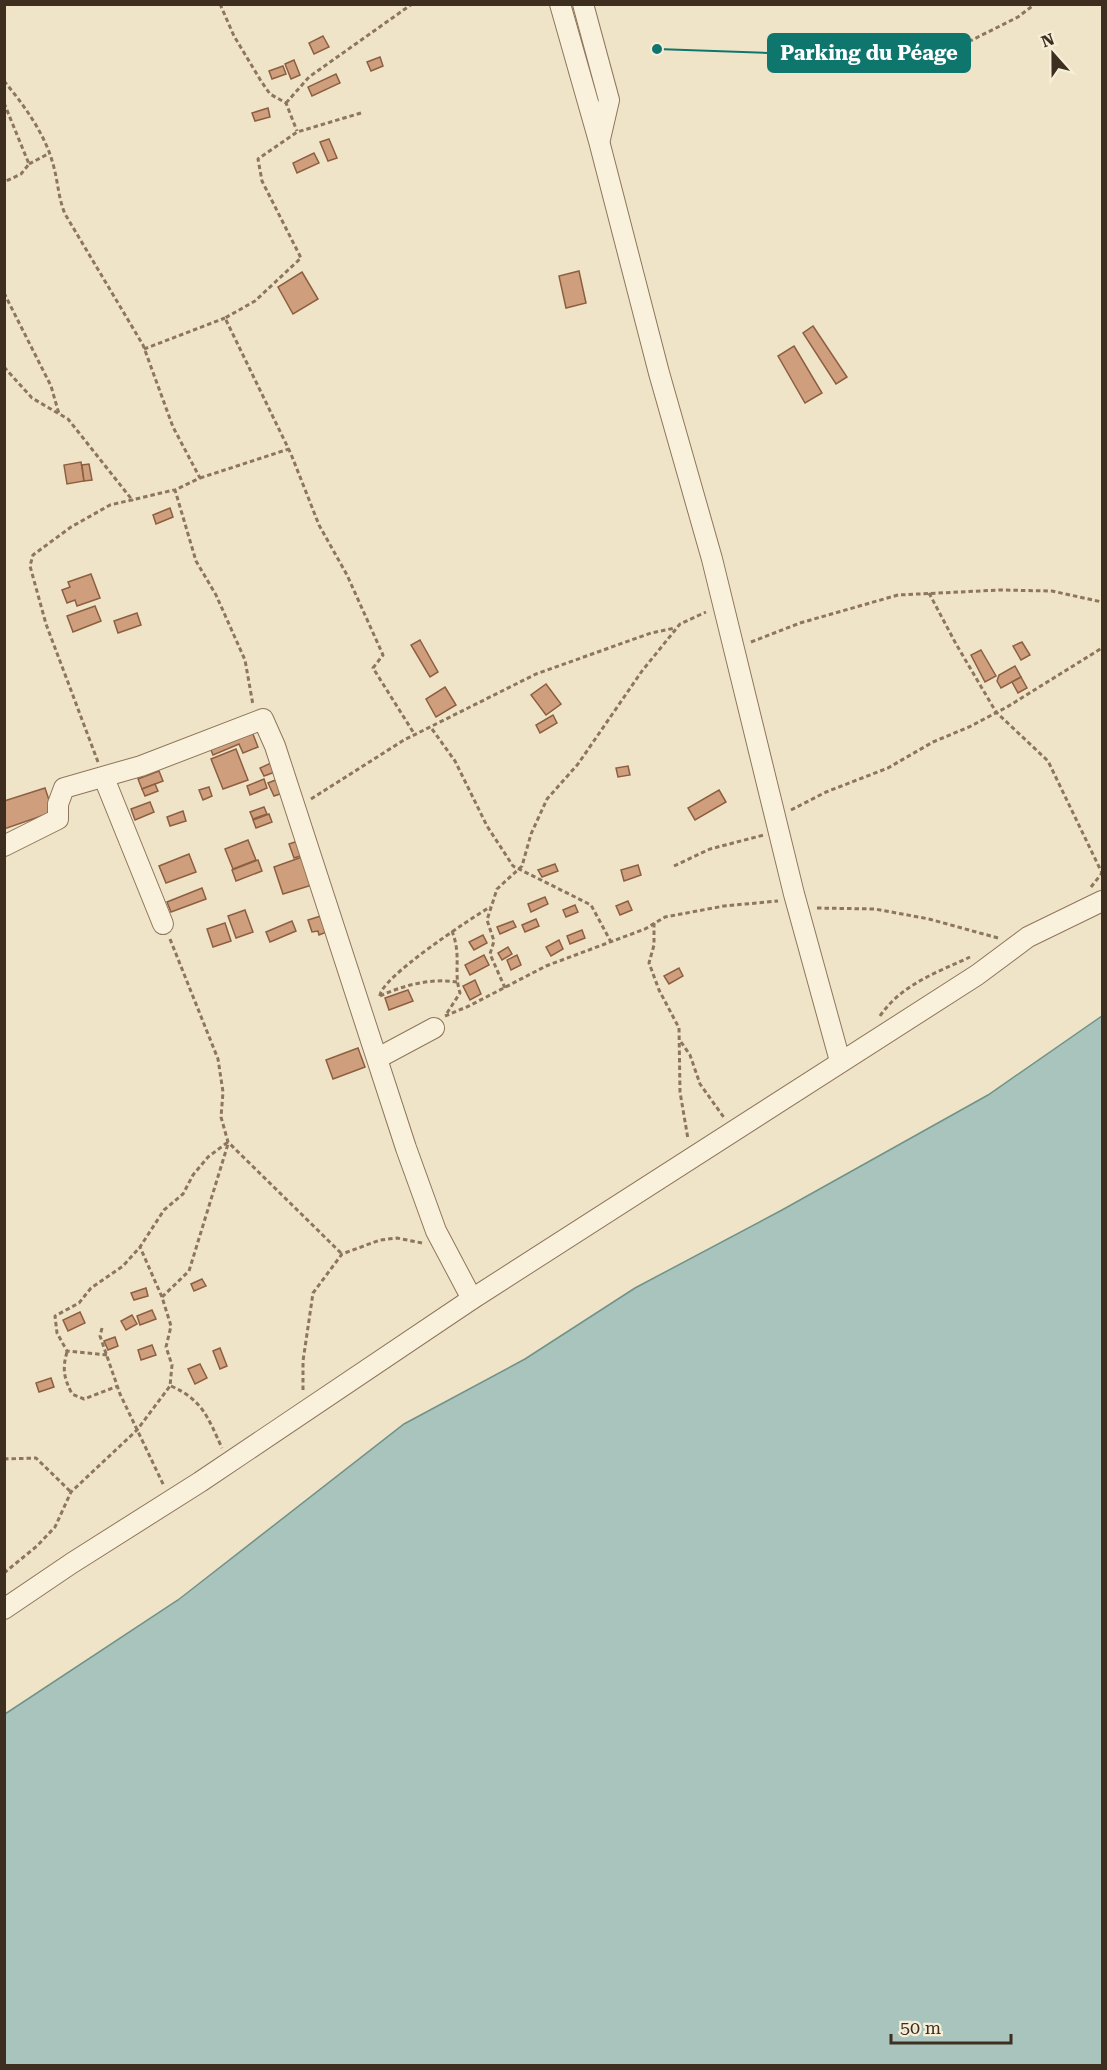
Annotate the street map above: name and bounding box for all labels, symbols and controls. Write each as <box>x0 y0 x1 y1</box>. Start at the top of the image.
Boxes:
north arrow <box>1023 24 1083 84</box>
text: N <box>1039 29 1057 52</box>
callout: Parking du Péage <box>768 34 970 72</box>
text: Parking du Péage <box>780 41 958 65</box>
scale bar <box>891 2007 1011 2045</box>
text: 50 m <box>900 2017 941 2038</box>

